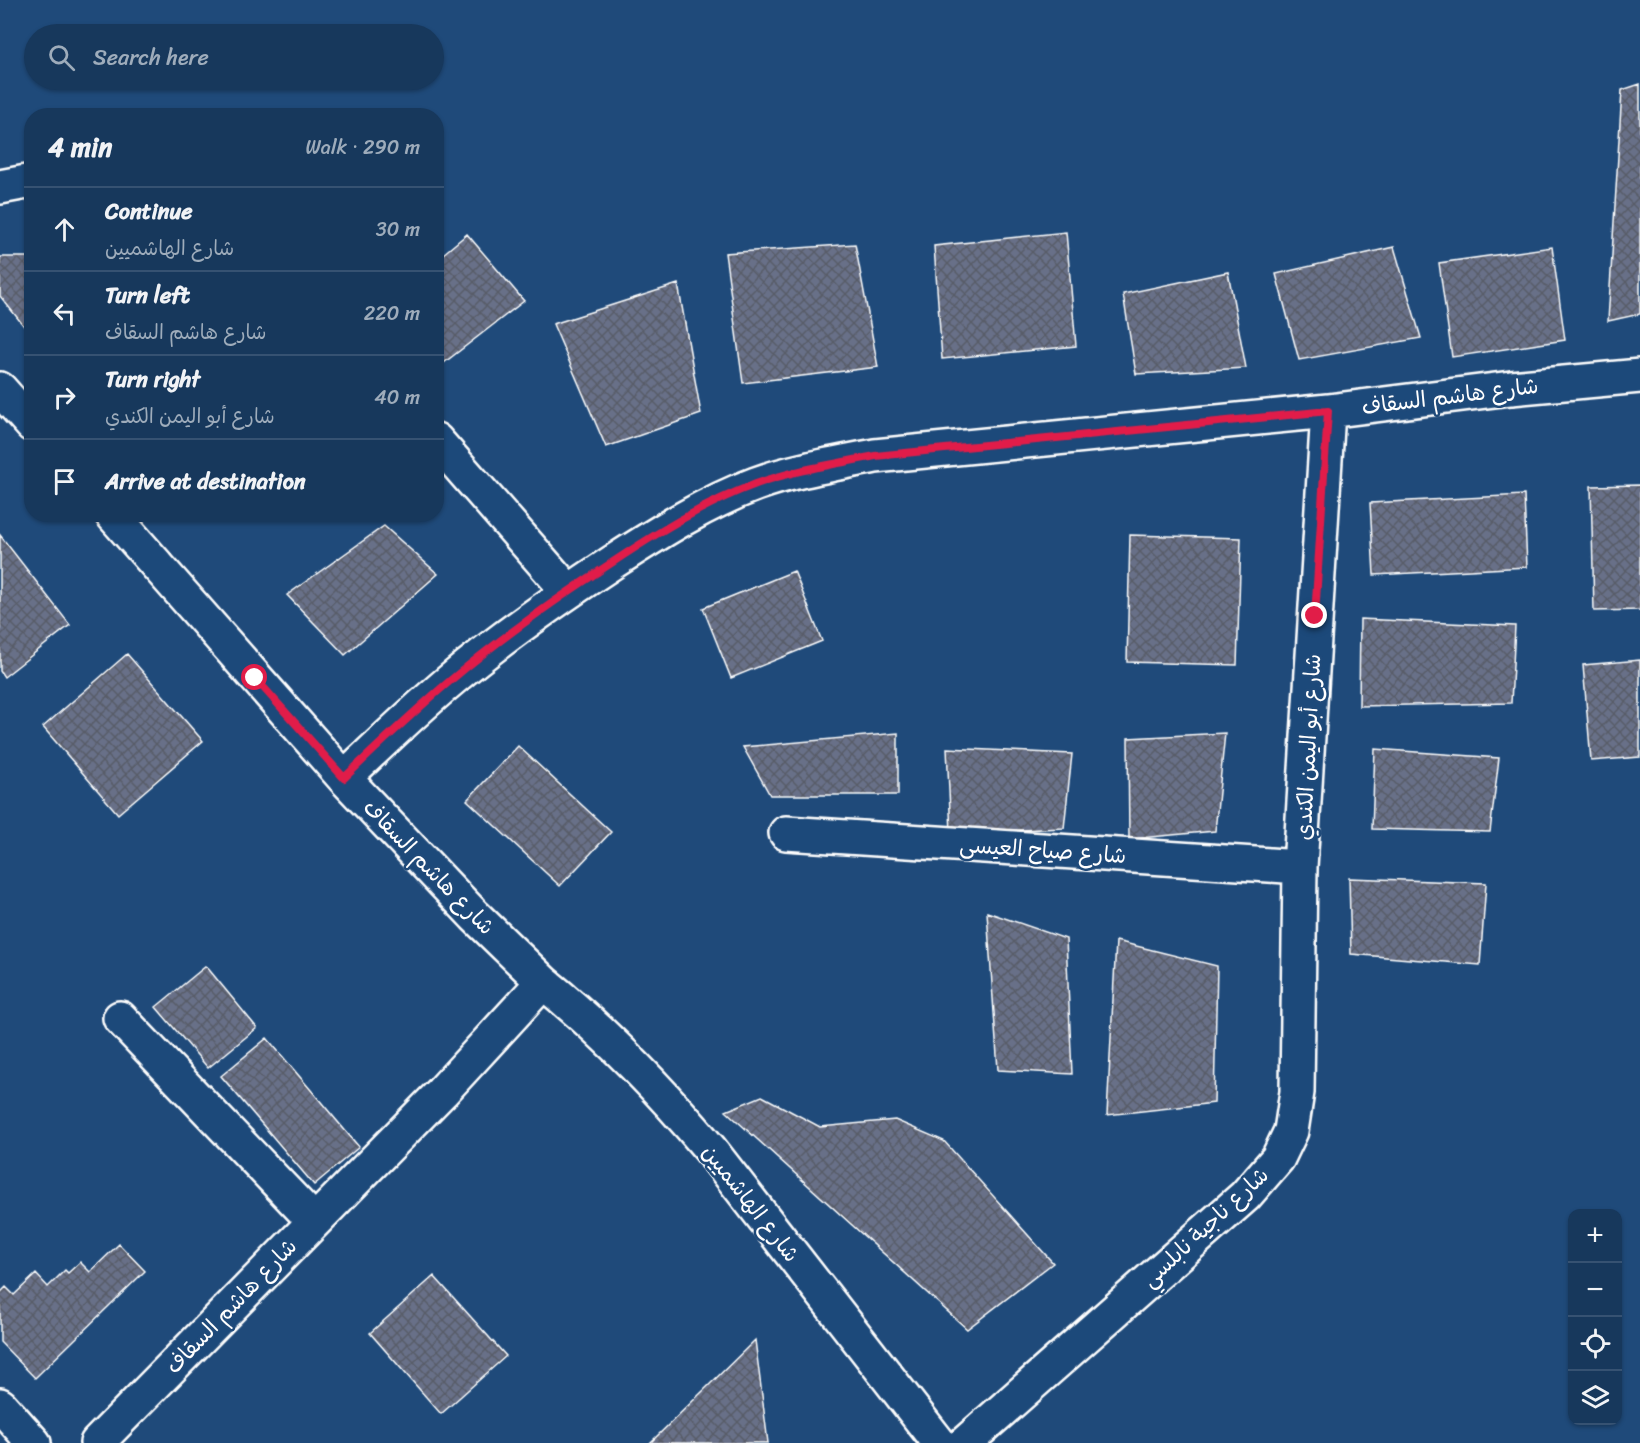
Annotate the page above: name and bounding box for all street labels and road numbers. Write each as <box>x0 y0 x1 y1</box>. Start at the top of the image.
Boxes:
street label: شارع هاشم السقاف <box>1359 366 1541 426</box>
street label: شارع أبو اليمن الكندي <box>1284 653 1332 841</box>
street label: شارع هاشم السقاف <box>353 790 505 944</box>
street label: شارع صياح العيسى <box>958 825 1128 875</box>
street label: شارع الهاشميين <box>692 1135 810 1271</box>
street label: شارع ناجية نابلسي <box>1132 1157 1278 1297</box>
street label: شارع هاشم السقاف <box>155 1229 307 1383</box>

